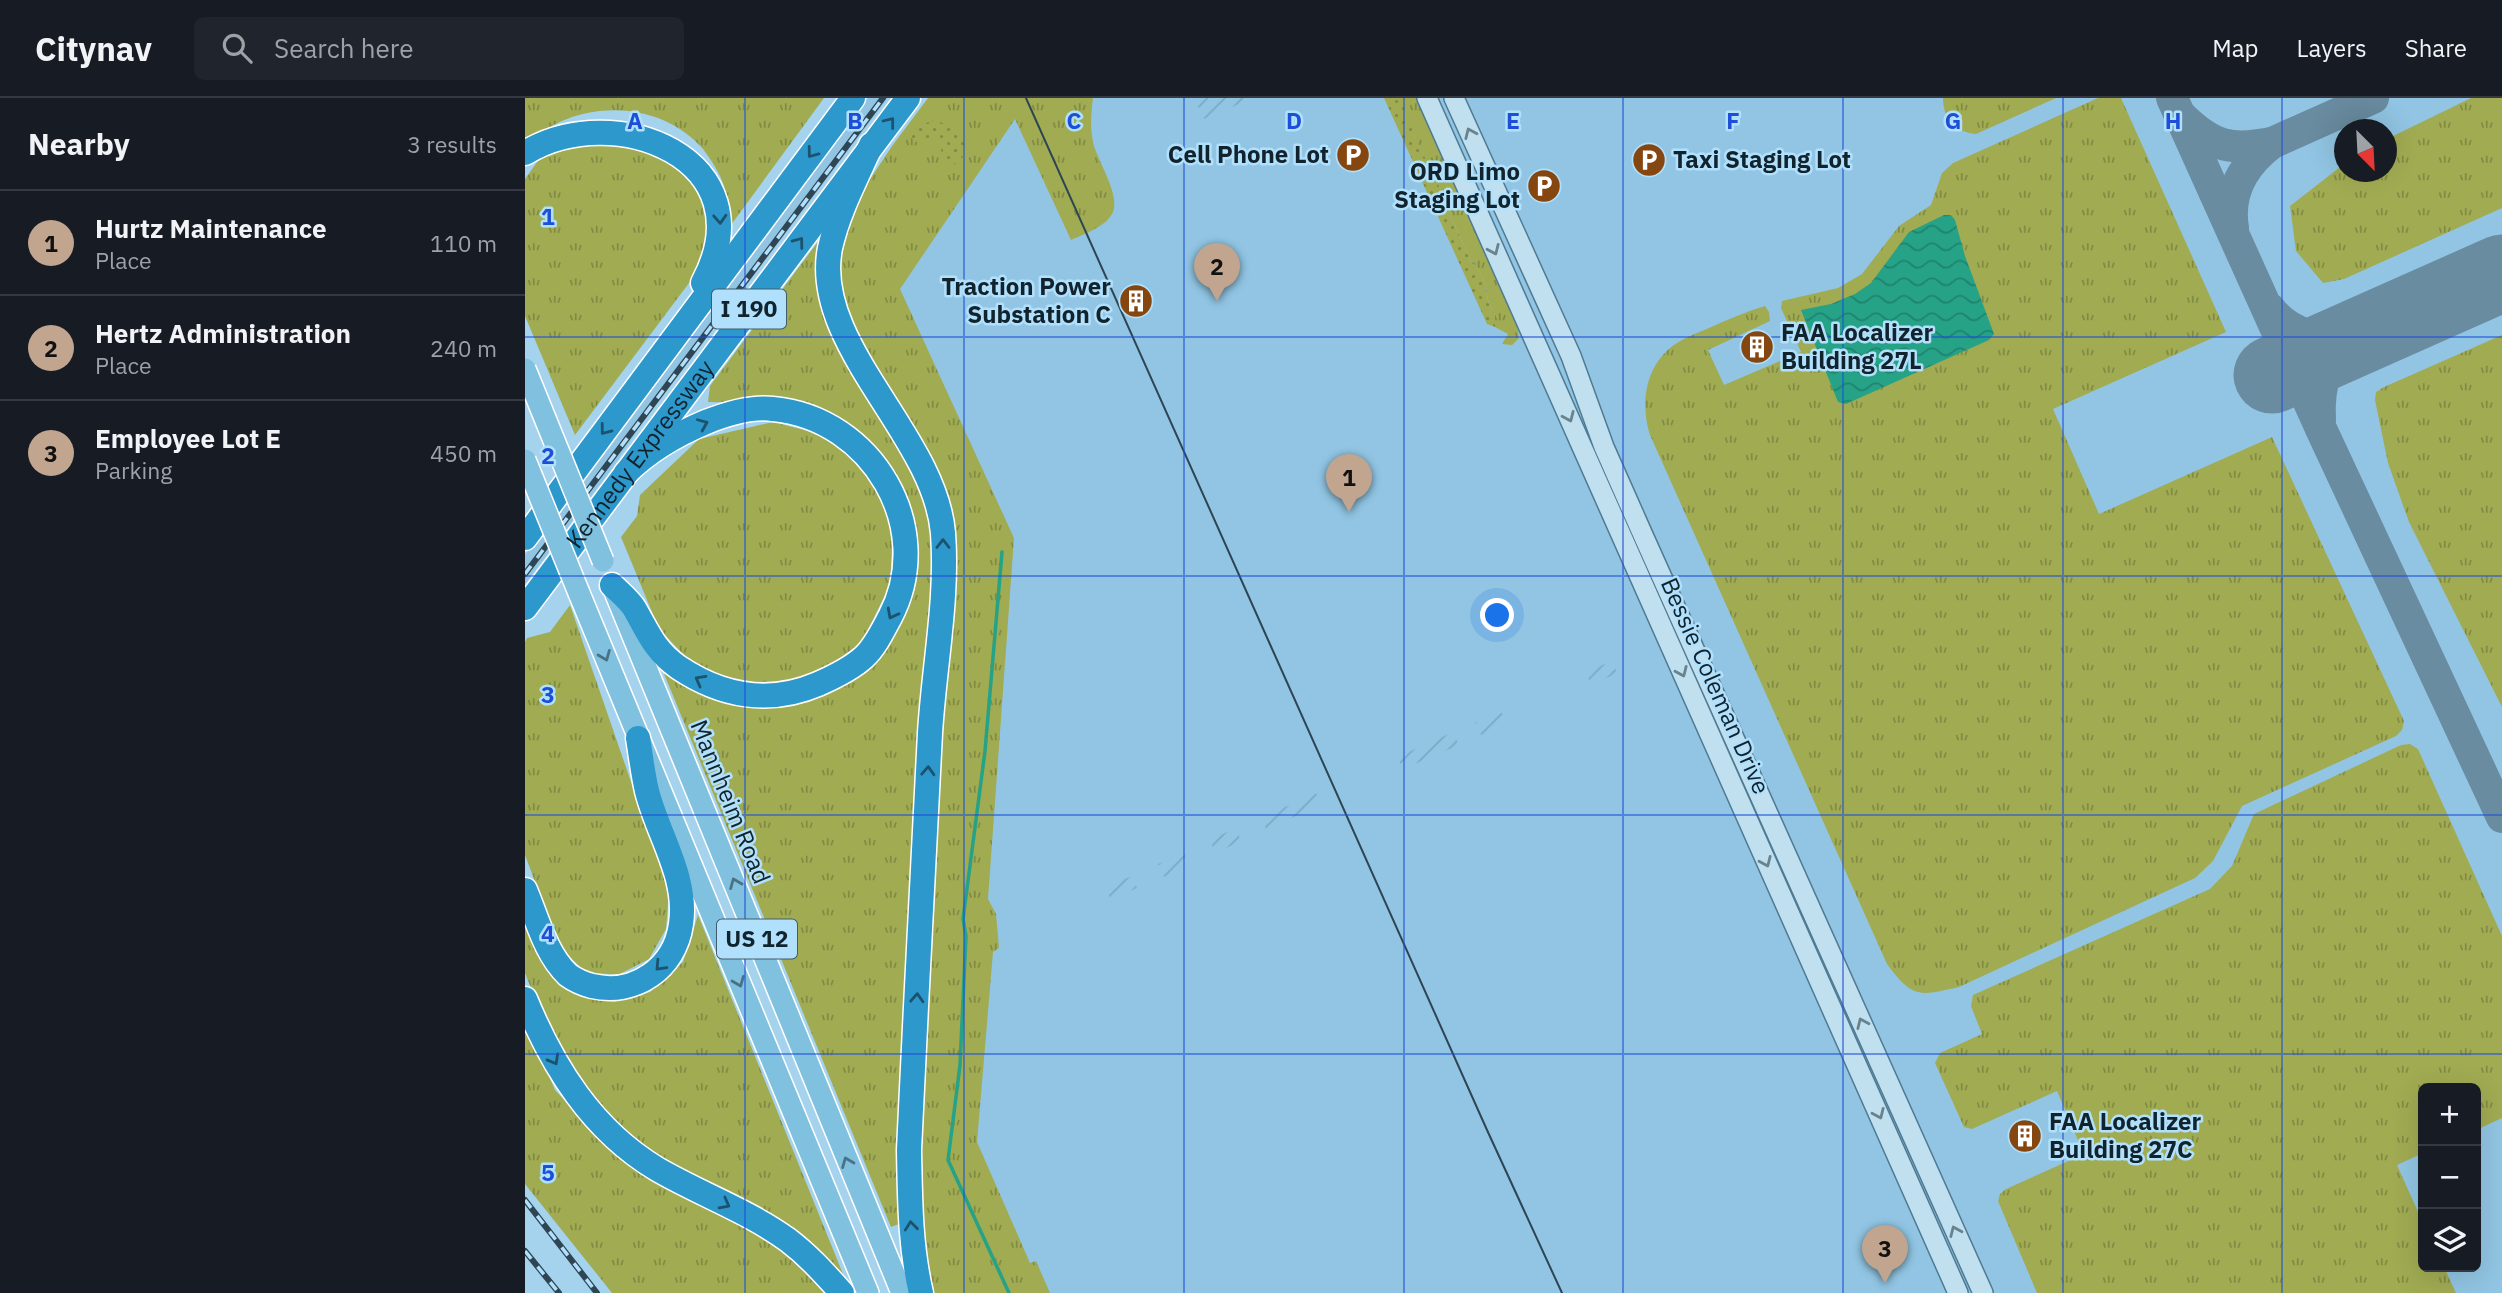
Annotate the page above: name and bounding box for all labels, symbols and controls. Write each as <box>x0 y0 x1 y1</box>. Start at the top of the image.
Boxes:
search box <box>194 17 684 80</box>
text: Citynav <box>35 27 152 70</box>
icon: search <box>218 29 256 67</box>
text: Search here <box>274 31 413 65</box>
text: Map <box>2212 32 2259 64</box>
text: Layers <box>2297 32 2367 64</box>
text: Share <box>2405 32 2467 64</box>
text: A <box>627 105 643 135</box>
text: B <box>847 105 863 135</box>
text: C <box>1067 105 1082 135</box>
text: D <box>1286 105 1302 135</box>
text: E <box>1506 105 1520 135</box>
text: F <box>1726 105 1740 135</box>
text: G <box>1945 105 1961 135</box>
text: H <box>2165 105 2181 135</box>
one-way arrow <box>881 117 894 129</box>
north arrow <box>2334 119 2397 182</box>
text: Nearby <box>28 124 130 163</box>
one-way arrow <box>1464 128 1478 140</box>
text: 3 results <box>407 129 497 159</box>
parking icon: Cell Phone Lot <box>1334 136 1372 174</box>
place label: Cell Phone Lot <box>1168 138 1329 170</box>
parking icon: Taxi Staging Lot <box>1630 141 1668 179</box>
place label: Taxi Staging Lot <box>1673 143 1851 175</box>
one-way arrow <box>808 145 820 158</box>
place label: ORD Limo Staging Lot <box>1394 155 1520 215</box>
parking icon: ORD Limo Staging Lot <box>1525 167 1563 205</box>
text: 1 <box>541 201 555 231</box>
text: Hurtz Maintenance <box>95 211 327 245</box>
one-way arrow <box>712 213 727 224</box>
text: 1 <box>44 228 58 258</box>
text: 110 m <box>430 228 497 258</box>
one-way arrow <box>791 237 803 250</box>
pin: 2 <box>1194 243 1240 301</box>
one-way arrow <box>1486 243 1500 255</box>
text: Place <box>95 245 152 275</box>
place label: Traction Power Substation C <box>941 270 1111 330</box>
building icon: Traction Power Substation C <box>1117 282 1155 320</box>
road number: I 190 <box>712 290 786 328</box>
text: Hertz Administration <box>95 316 351 350</box>
place label: FAA Localizer Building 27L <box>1781 316 1934 376</box>
building icon: FAA Localizer Building 27L <box>1738 328 1776 366</box>
text: 2 <box>44 333 58 363</box>
text: 240 m <box>430 333 497 363</box>
text: Place <box>95 350 152 380</box>
street label: Kennedy Expressway <box>558 353 721 555</box>
one-way arrow <box>1561 410 1575 422</box>
one-way arrow <box>696 418 708 432</box>
text: Employee Lot E <box>95 421 281 455</box>
one-way arrow <box>601 422 614 435</box>
text: 3 <box>44 438 58 468</box>
text: 450 m <box>430 438 497 468</box>
text: 2 <box>541 440 555 470</box>
pin: 1 <box>1326 454 1372 512</box>
text: Parking <box>95 455 173 485</box>
one-way arrow <box>935 538 951 549</box>
street label: Bessie Coleman Drive <box>1654 572 1778 799</box>
your location <box>1480 598 1514 632</box>
one-way arrow <box>887 607 900 619</box>
one-way arrow <box>597 649 611 662</box>
one-way arrow <box>1674 665 1688 677</box>
one-way arrow <box>695 675 707 688</box>
text: 3 <box>541 679 555 709</box>
street label: Mannheim Road <box>683 715 778 888</box>
one-way arrow <box>921 765 936 776</box>
one-way arrow <box>1758 855 1772 867</box>
one-way arrow <box>729 878 743 890</box>
text: 4 <box>541 918 555 948</box>
road number: US 12 <box>717 919 797 958</box>
one-way arrow <box>656 957 668 970</box>
one-way arrow <box>731 976 745 988</box>
one-way arrow <box>909 993 924 1004</box>
one-way arrow <box>1856 1018 1870 1030</box>
one-way arrow <box>546 1053 559 1066</box>
map controls <box>2418 1083 2481 1272</box>
button: + <box>2418 1083 2481 1146</box>
place label: FAA Localizer Building 27C <box>2049 1105 2202 1165</box>
one-way arrow <box>1871 1107 1885 1119</box>
building icon: FAA Localizer Building 27C <box>2006 1117 2044 1155</box>
button: − <box>2418 1146 2481 1209</box>
text: 5 <box>541 1157 555 1187</box>
one-way arrow <box>842 1157 856 1169</box>
one-way arrow <box>717 1196 730 1209</box>
button: layers <box>2418 1209 2481 1272</box>
one-way arrow <box>904 1220 919 1231</box>
pin: 3 <box>1862 1225 1908 1283</box>
one-way arrow <box>1949 1226 1963 1238</box>

